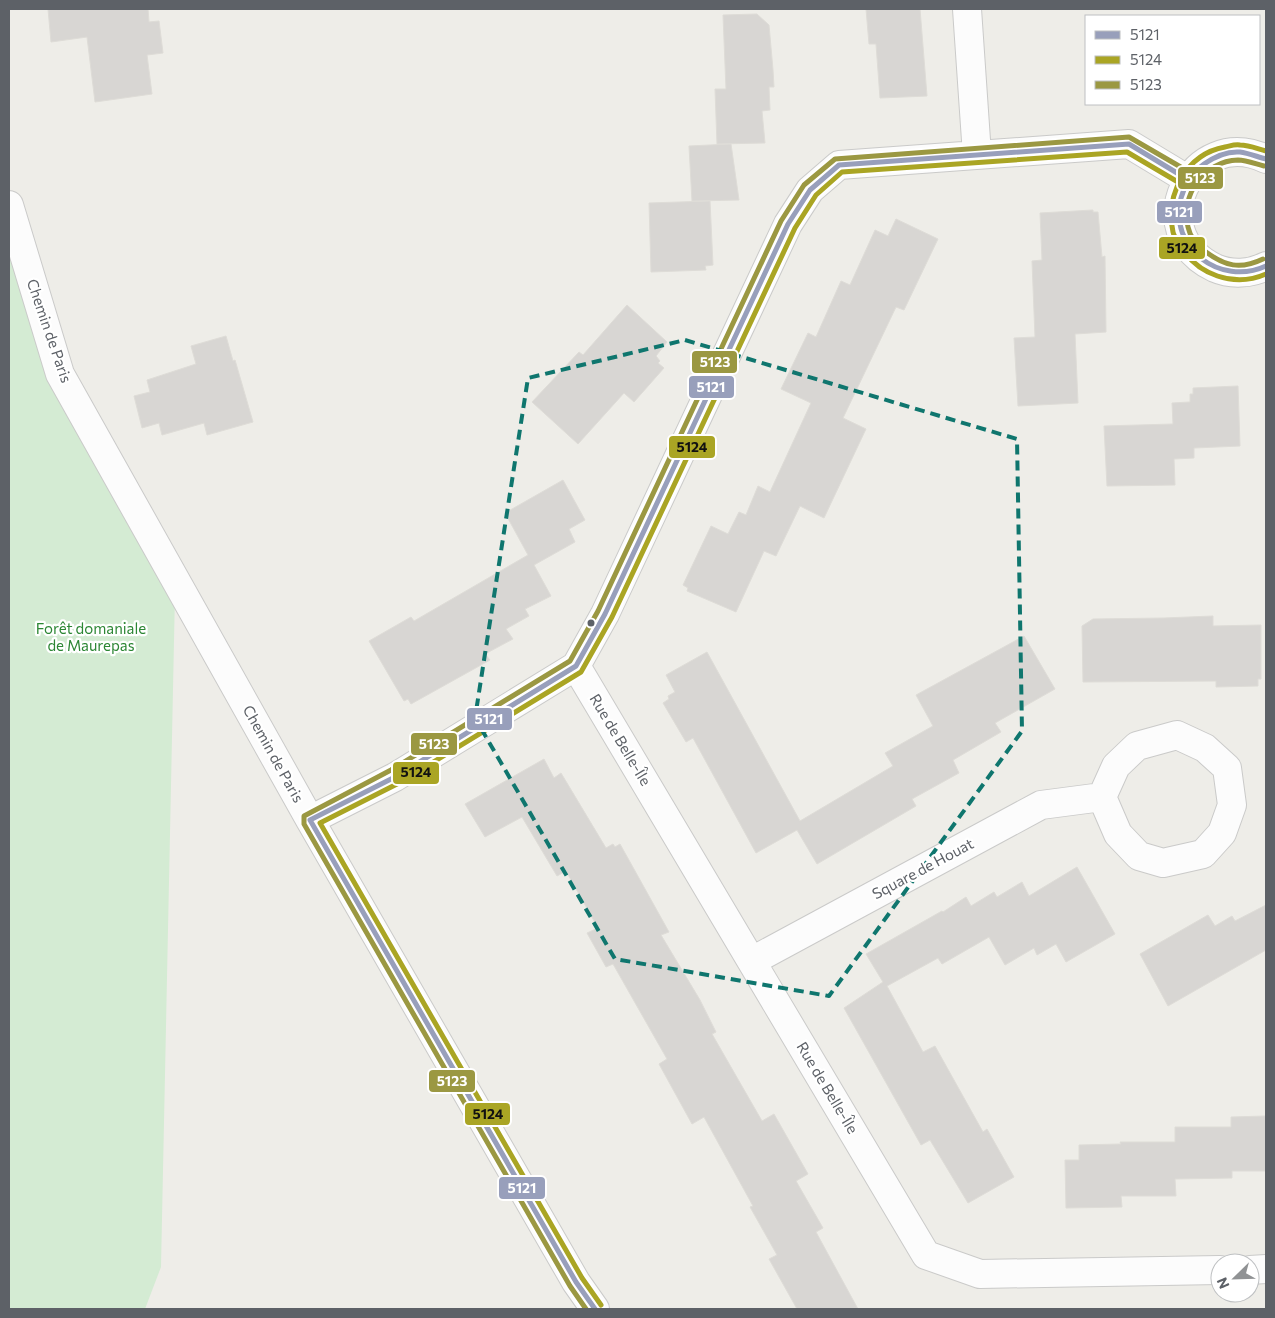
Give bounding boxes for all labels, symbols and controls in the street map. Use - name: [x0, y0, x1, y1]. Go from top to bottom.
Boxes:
- legend: [1085, 15, 1260, 105]
- text: 5121: [1130, 25, 1160, 43]
- text: 5124: [1130, 50, 1162, 68]
- text: 5123: [1130, 75, 1162, 93]
- line badge: 5123: [1177, 166, 1224, 190]
- text: 5123: [1185, 169, 1215, 186]
- line badge: 5121: [1156, 200, 1203, 224]
- text: 5121: [1165, 203, 1193, 220]
- line badge: 5124: [1158, 236, 1206, 260]
- text: 5124: [1167, 239, 1198, 256]
- street label: Chemin de Paris: [24, 276, 76, 385]
- line badge: 5123: [691, 350, 738, 374]
- text: 5123: [700, 353, 730, 370]
- line badge: 5121: [688, 375, 735, 399]
- text: 5121: [697, 378, 725, 395]
- line badge: 5124: [668, 435, 716, 459]
- text: 5124: [677, 438, 708, 455]
- unlabelled marker: [586, 618, 596, 628]
- park label: Forêt domaniale de Maurepas: [36, 619, 146, 654]
- street label: Rue de Belle-Île: [586, 690, 656, 789]
- street label: Chemin de Paris: [240, 702, 308, 806]
- line badge: 5121: [466, 707, 513, 731]
- text: 5121: [475, 710, 503, 727]
- line badge: 5123: [410, 732, 458, 756]
- text: 5123: [419, 735, 449, 752]
- line badge: 5124: [392, 761, 440, 785]
- text: 5124: [401, 763, 432, 780]
- street label: Square de Houat: [869, 834, 976, 902]
- street label: Rue de Belle-Île: [793, 1038, 863, 1137]
- line badge: 5123: [428, 1069, 476, 1093]
- text: 5123: [437, 1072, 467, 1089]
- line badge: 5124: [464, 1102, 511, 1126]
- text: 5124: [473, 1105, 504, 1122]
- line badge: 5121: [498, 1176, 546, 1200]
- text: 5121: [508, 1179, 536, 1196]
- north arrow: [1210, 1253, 1260, 1303]
- text: N: [1213, 1275, 1232, 1291]

